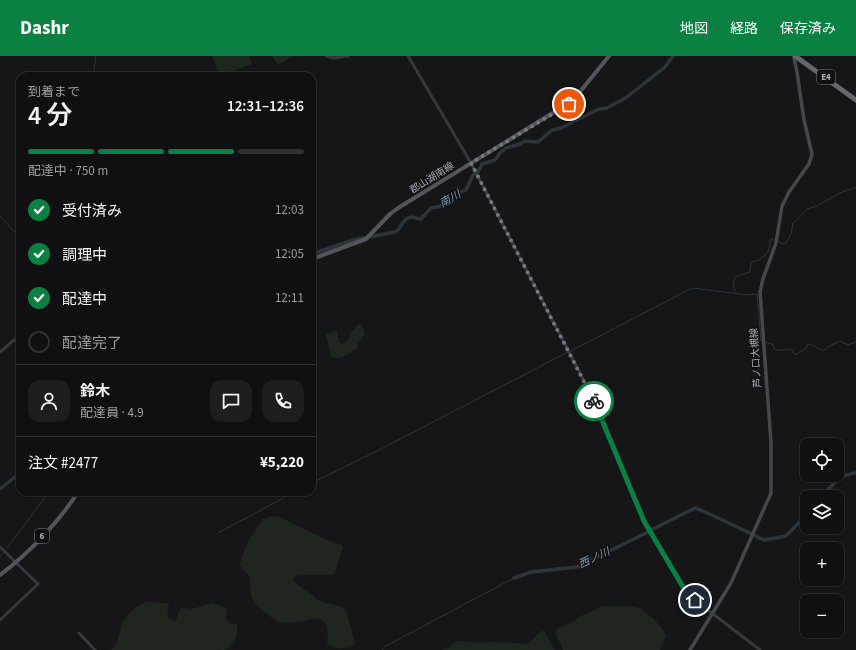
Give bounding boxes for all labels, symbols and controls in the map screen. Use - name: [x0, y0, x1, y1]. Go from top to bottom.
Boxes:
- text: Dashr: [20, 15, 69, 42]
- text: 地図: [680, 19, 708, 39]
- text: 経路: [730, 19, 758, 39]
- text: 保存済み: [780, 19, 836, 39]
- road number: E4: [817, 70, 835, 84]
- text: 到着まで: [28, 83, 80, 101]
- pin: [552, 87, 586, 121]
- icon: bag: [558, 93, 580, 115]
- text: 12:31–12:36: [227, 96, 304, 117]
- text: 4 分: [28, 97, 73, 134]
- street label: 郡山湖南線: [407, 159, 457, 197]
- text: 配達中 · 750 m: [28, 162, 108, 180]
- water label: 南川: [437, 187, 464, 211]
- icon: check: [28, 199, 50, 221]
- text: 受付済み: [62, 201, 122, 222]
- text: 12:03: [275, 201, 304, 219]
- icon: check: [28, 243, 50, 265]
- text: 調理中: [62, 245, 107, 266]
- text: 12:05: [275, 245, 304, 263]
- icon: check: [28, 287, 50, 309]
- text: 配達中: [62, 289, 107, 310]
- text: 12:11: [275, 289, 304, 307]
- street label: 芦ノ口大槻線: [747, 328, 765, 388]
- text: 配達完了: [62, 333, 122, 354]
- button: person: [28, 380, 70, 422]
- button: chat: [210, 380, 252, 422]
- button: phone: [262, 380, 304, 422]
- text: 鈴木: [80, 381, 110, 402]
- courier: [574, 381, 614, 421]
- icon: bike: [583, 390, 605, 412]
- text: 配達員 · 4.9: [80, 404, 144, 422]
- map controls: [800, 438, 844, 638]
- button: locate: [800, 438, 844, 482]
- text: ¥5,220: [260, 452, 304, 473]
- text: 注文 #2477: [28, 453, 98, 474]
- button: layers: [800, 490, 844, 534]
- road number: 6: [35, 529, 49, 543]
- button: +: [800, 542, 844, 586]
- water label: 西ノ川: [576, 544, 613, 572]
- pin: [678, 583, 712, 617]
- icon: home: [684, 589, 706, 611]
- button: −: [800, 594, 844, 638]

